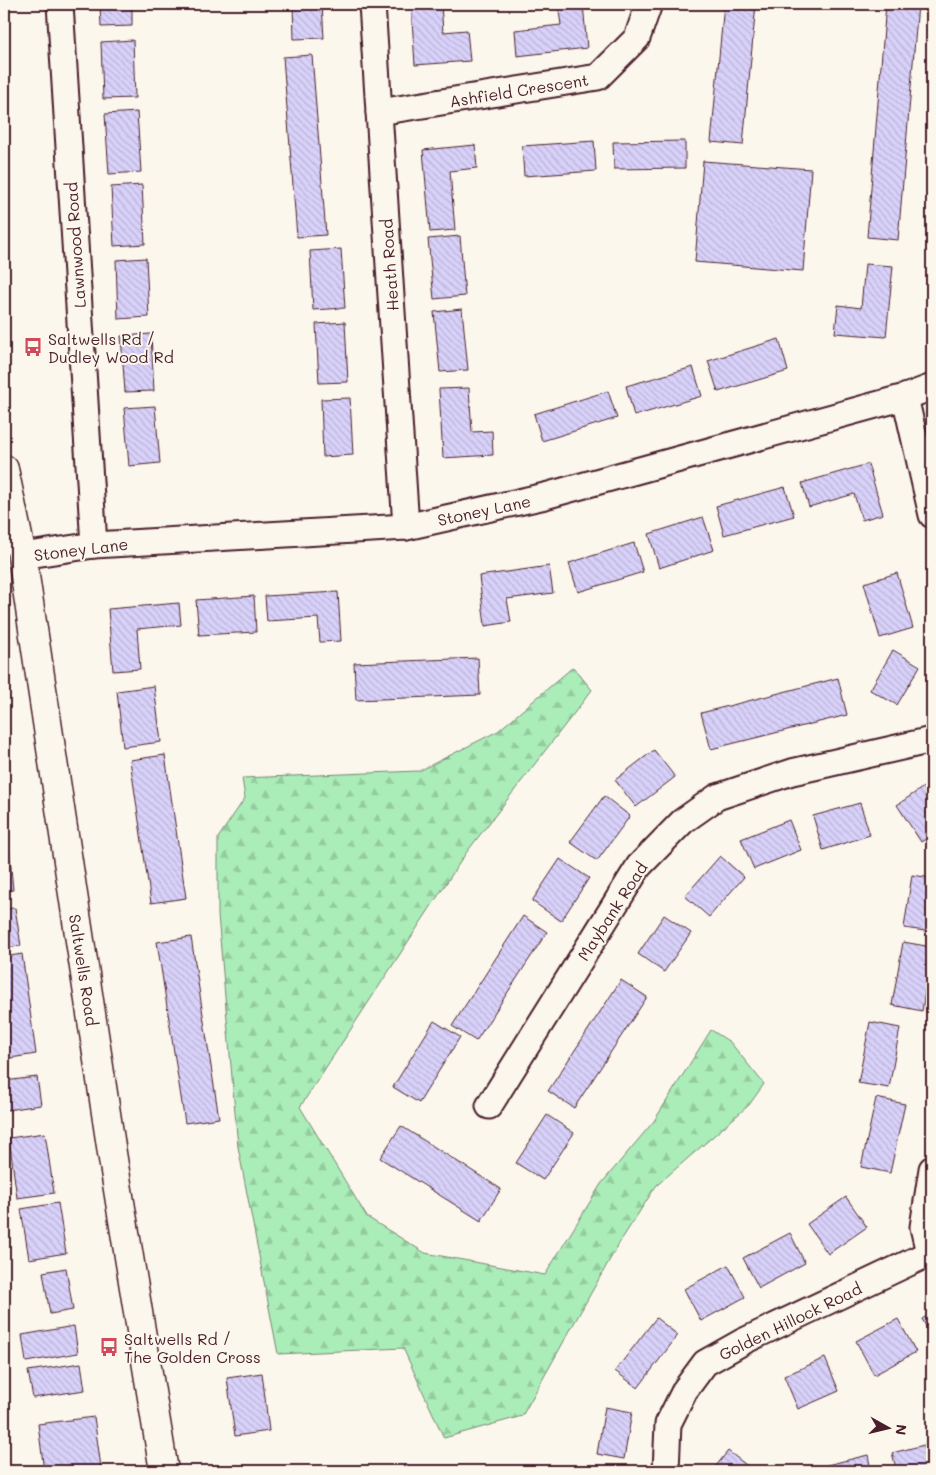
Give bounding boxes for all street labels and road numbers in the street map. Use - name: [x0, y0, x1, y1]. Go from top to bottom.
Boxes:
- street label: Ashfield Crescent: [448, 69, 590, 111]
- street label: Lawnwood Road: [60, 181, 90, 309]
- street label: Heath Road: [375, 218, 403, 312]
- street label: Stoney Lane: [435, 490, 533, 530]
- street label: Stoney Lane: [33, 533, 129, 565]
- street label: Maybank Road: [572, 858, 652, 964]
- street label: Saltwells Road: [65, 912, 103, 1028]
- street label: Golden Hillock Road: [715, 1277, 865, 1365]

